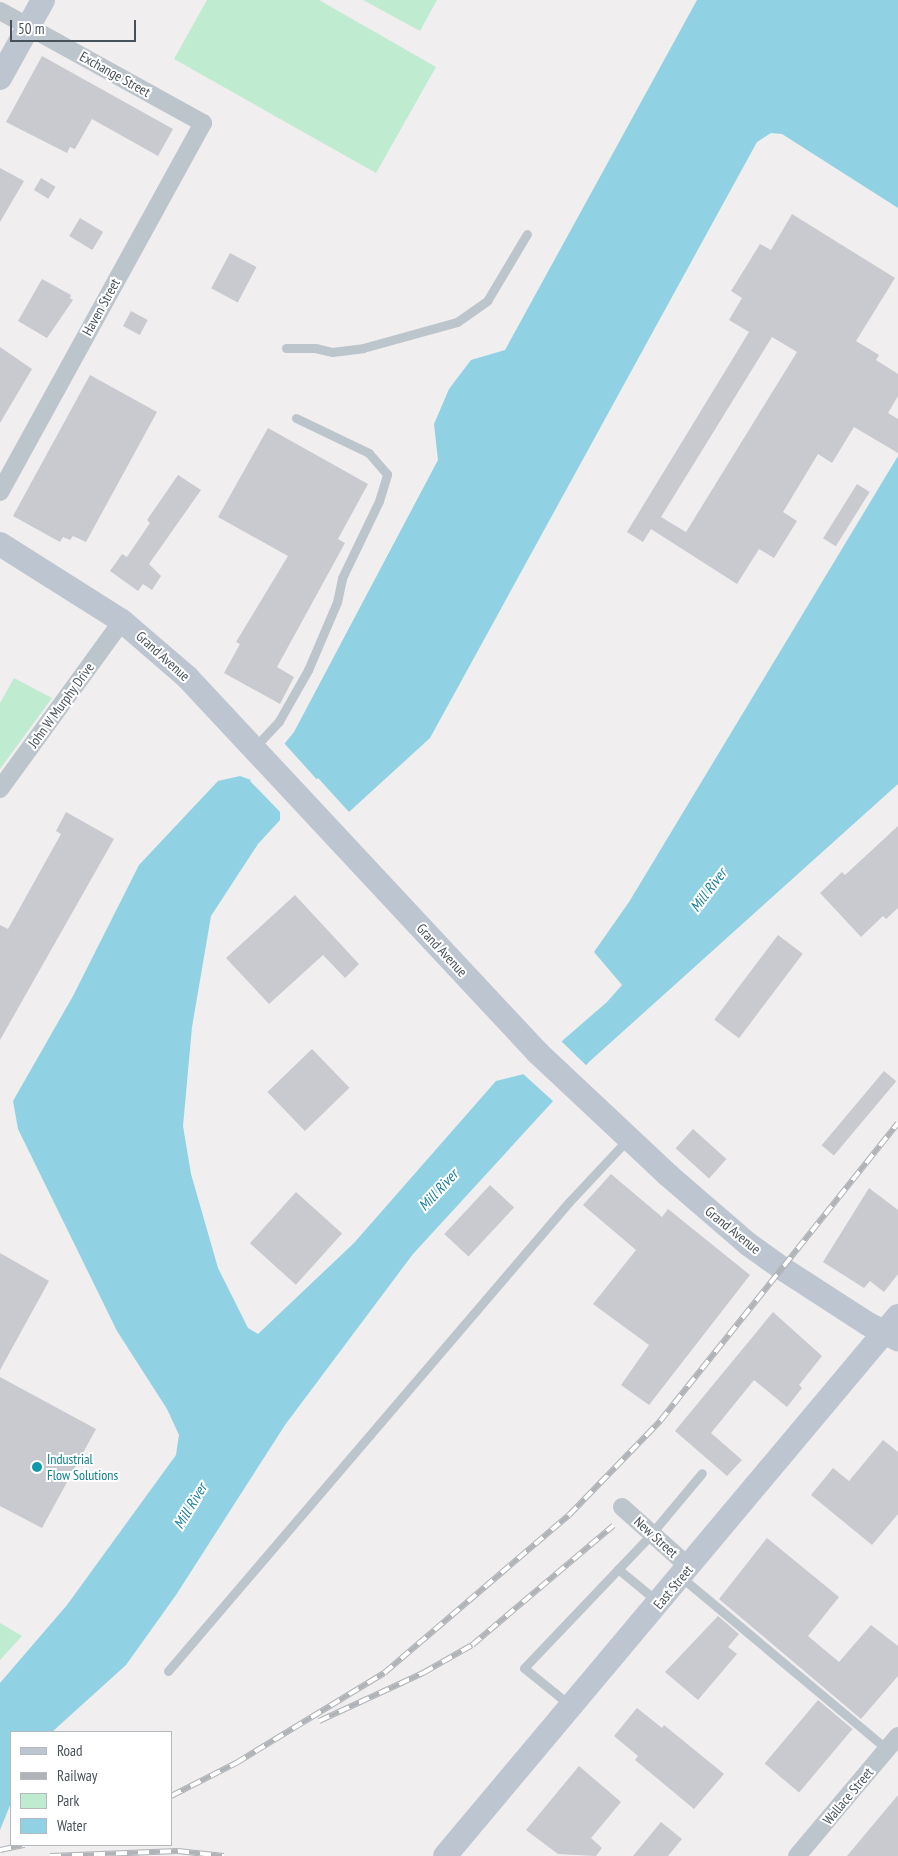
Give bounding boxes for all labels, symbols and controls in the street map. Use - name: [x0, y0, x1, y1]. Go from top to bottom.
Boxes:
- scale bar: [12, 10, 139, 42]
- text: 50 m: [18, 19, 44, 38]
- street label: Exchange Street: [77, 48, 153, 100]
- street label: Haven Street: [79, 276, 123, 338]
- street label: Grand Avenue: [133, 627, 193, 685]
- street label: John W Murphy Drive: [24, 659, 98, 751]
- water label: Mill River: [686, 865, 730, 915]
- street label: Grand Avenue: [413, 920, 471, 980]
- water label: Mill River: [415, 1166, 461, 1214]
- street label: Grand Avenue: [702, 1202, 764, 1258]
- place label: Industrial Flow Solutions: [47, 1451, 118, 1484]
- marker: Industrial Flow Solutions: [31, 1461, 43, 1473]
- water label: Mill River: [170, 1480, 210, 1532]
- street label: New Street: [631, 1513, 681, 1561]
- street label: East Street: [650, 1562, 696, 1612]
- legend: [10, 1731, 172, 1846]
- text: Road: [57, 1741, 83, 1760]
- street label: Wallace Street: [819, 1764, 877, 1828]
- text: Railway: [57, 1766, 97, 1785]
- text: Park: [57, 1791, 79, 1810]
- text: Water: [57, 1816, 87, 1835]

